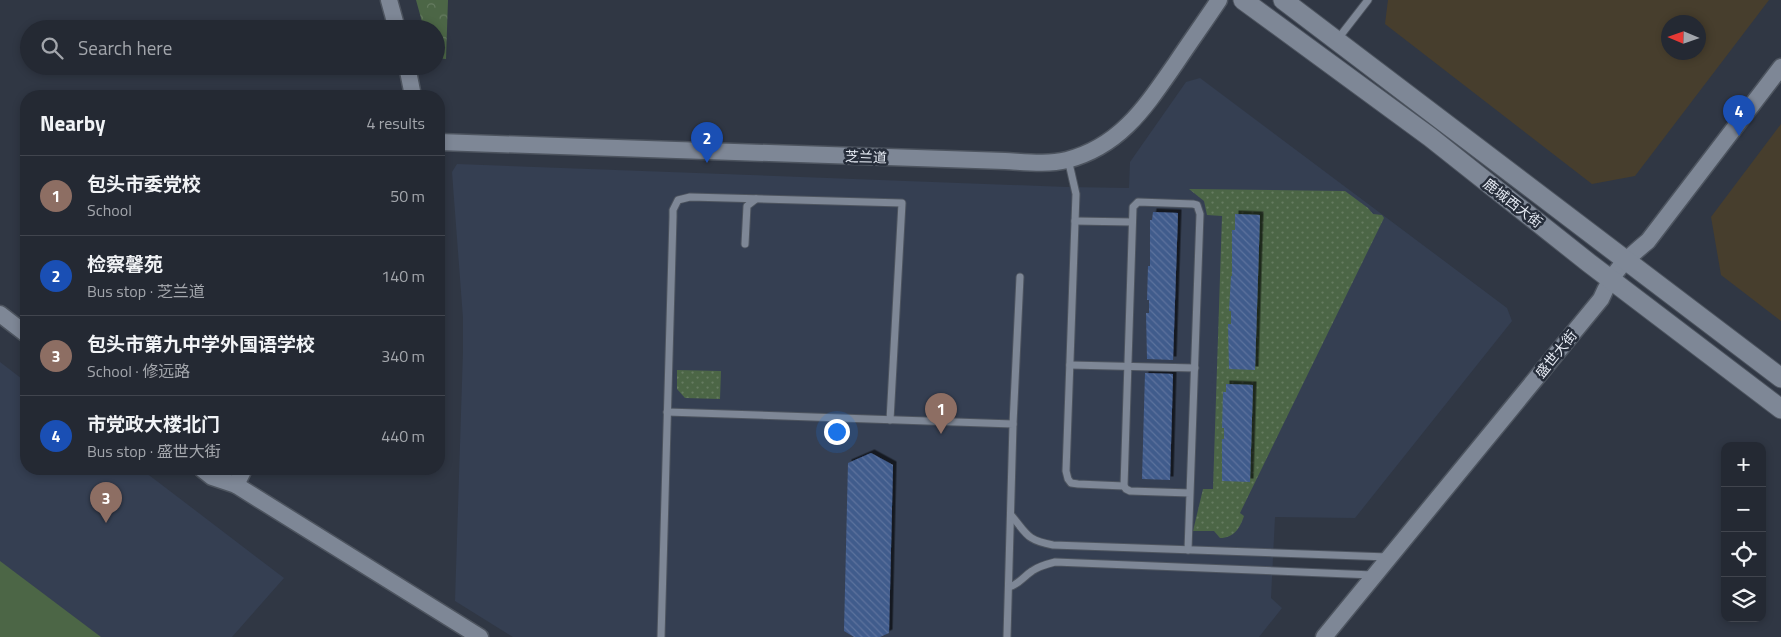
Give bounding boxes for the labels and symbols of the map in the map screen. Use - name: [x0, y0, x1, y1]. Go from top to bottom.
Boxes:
- north arrow: [1661, 15, 1706, 60]
- pin: 4: [1723, 95, 1755, 136]
- pin: 2: [691, 122, 723, 163]
- street label: 芝兰道: [845, 145, 887, 168]
- street label: 鹿城西大街: [1479, 173, 1547, 232]
- street label: 盛世大街: [1530, 325, 1581, 382]
- pin: 1: [925, 393, 957, 434]
- your location: [824, 419, 850, 445]
- pin: 3: [90, 482, 122, 523]

